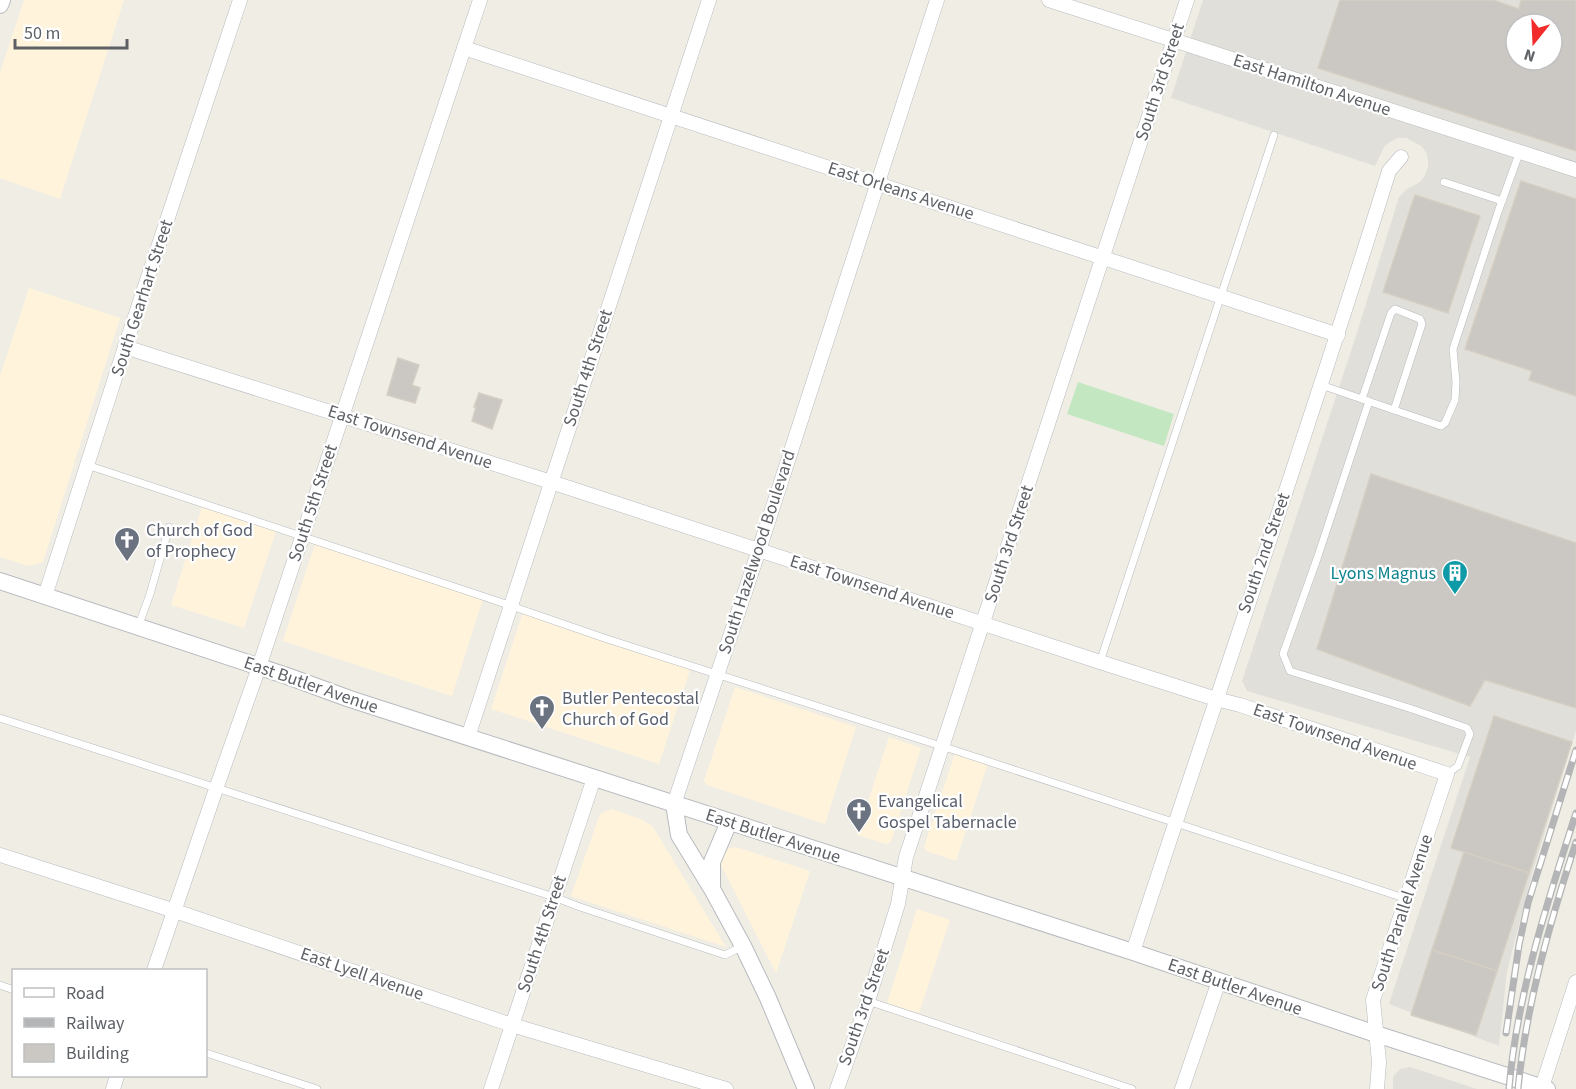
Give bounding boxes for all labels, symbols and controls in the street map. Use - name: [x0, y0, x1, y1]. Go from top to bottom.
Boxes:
- scale bar: [15, 12, 128, 50]
- north arrow: [1504, 12, 1564, 72]
- street label: South 3rd Street: [1129, 20, 1191, 144]
- text: 50 m: [24, 21, 60, 46]
- text: N: [1521, 43, 1538, 67]
- street label: East Hamilton Avenue: [1230, 48, 1394, 122]
- street label: East Orleans Avenue: [825, 156, 977, 226]
- street label: South Gearhart Street: [105, 216, 179, 380]
- street label: South 4th Street: [557, 306, 619, 430]
- street label: East Townsend Avenue: [324, 399, 496, 475]
- street label: South 5th Street: [282, 441, 344, 565]
- street label: South Hazelwood Boulevard: [712, 447, 802, 657]
- street label: South 3rd Street: [978, 482, 1040, 606]
- street label: South 2nd Street: [1232, 489, 1296, 617]
- place label: Church of God of Prophecy: [146, 518, 253, 564]
- church icon: Church of God of Prophecy: [112, 525, 142, 563]
- street label: East Townsend Avenue: [786, 549, 958, 625]
- building icon: Lyons Magnus: [1440, 558, 1470, 596]
- place label: Lyons Magnus: [1330, 561, 1436, 586]
- street label: East Butler Avenue: [240, 650, 382, 720]
- place label: Butler Pentecostal Church of God: [562, 686, 699, 732]
- church icon: Butler Pentecostal Church of God: [527, 693, 557, 731]
- street label: East Townsend Avenue: [1250, 697, 1420, 777]
- place label: Evangelical Gospel Tabernacle: [878, 789, 1017, 835]
- church icon: Evangelical Gospel Tabernacle: [844, 796, 874, 834]
- street label: East Butler Avenue: [702, 802, 844, 870]
- street label: South Parallel Avenue: [1365, 831, 1439, 995]
- street label: South 4th Street: [511, 872, 573, 996]
- street label: East Lyell Avenue: [297, 941, 427, 1007]
- street label: South 3rd Street: [832, 945, 896, 1069]
- street label: East Butler Avenue: [1164, 952, 1306, 1022]
- legend: [12, 969, 207, 1077]
- text: Road: [66, 981, 105, 1006]
- text: Railway: [66, 1011, 125, 1036]
- text: Building: [66, 1041, 129, 1066]

